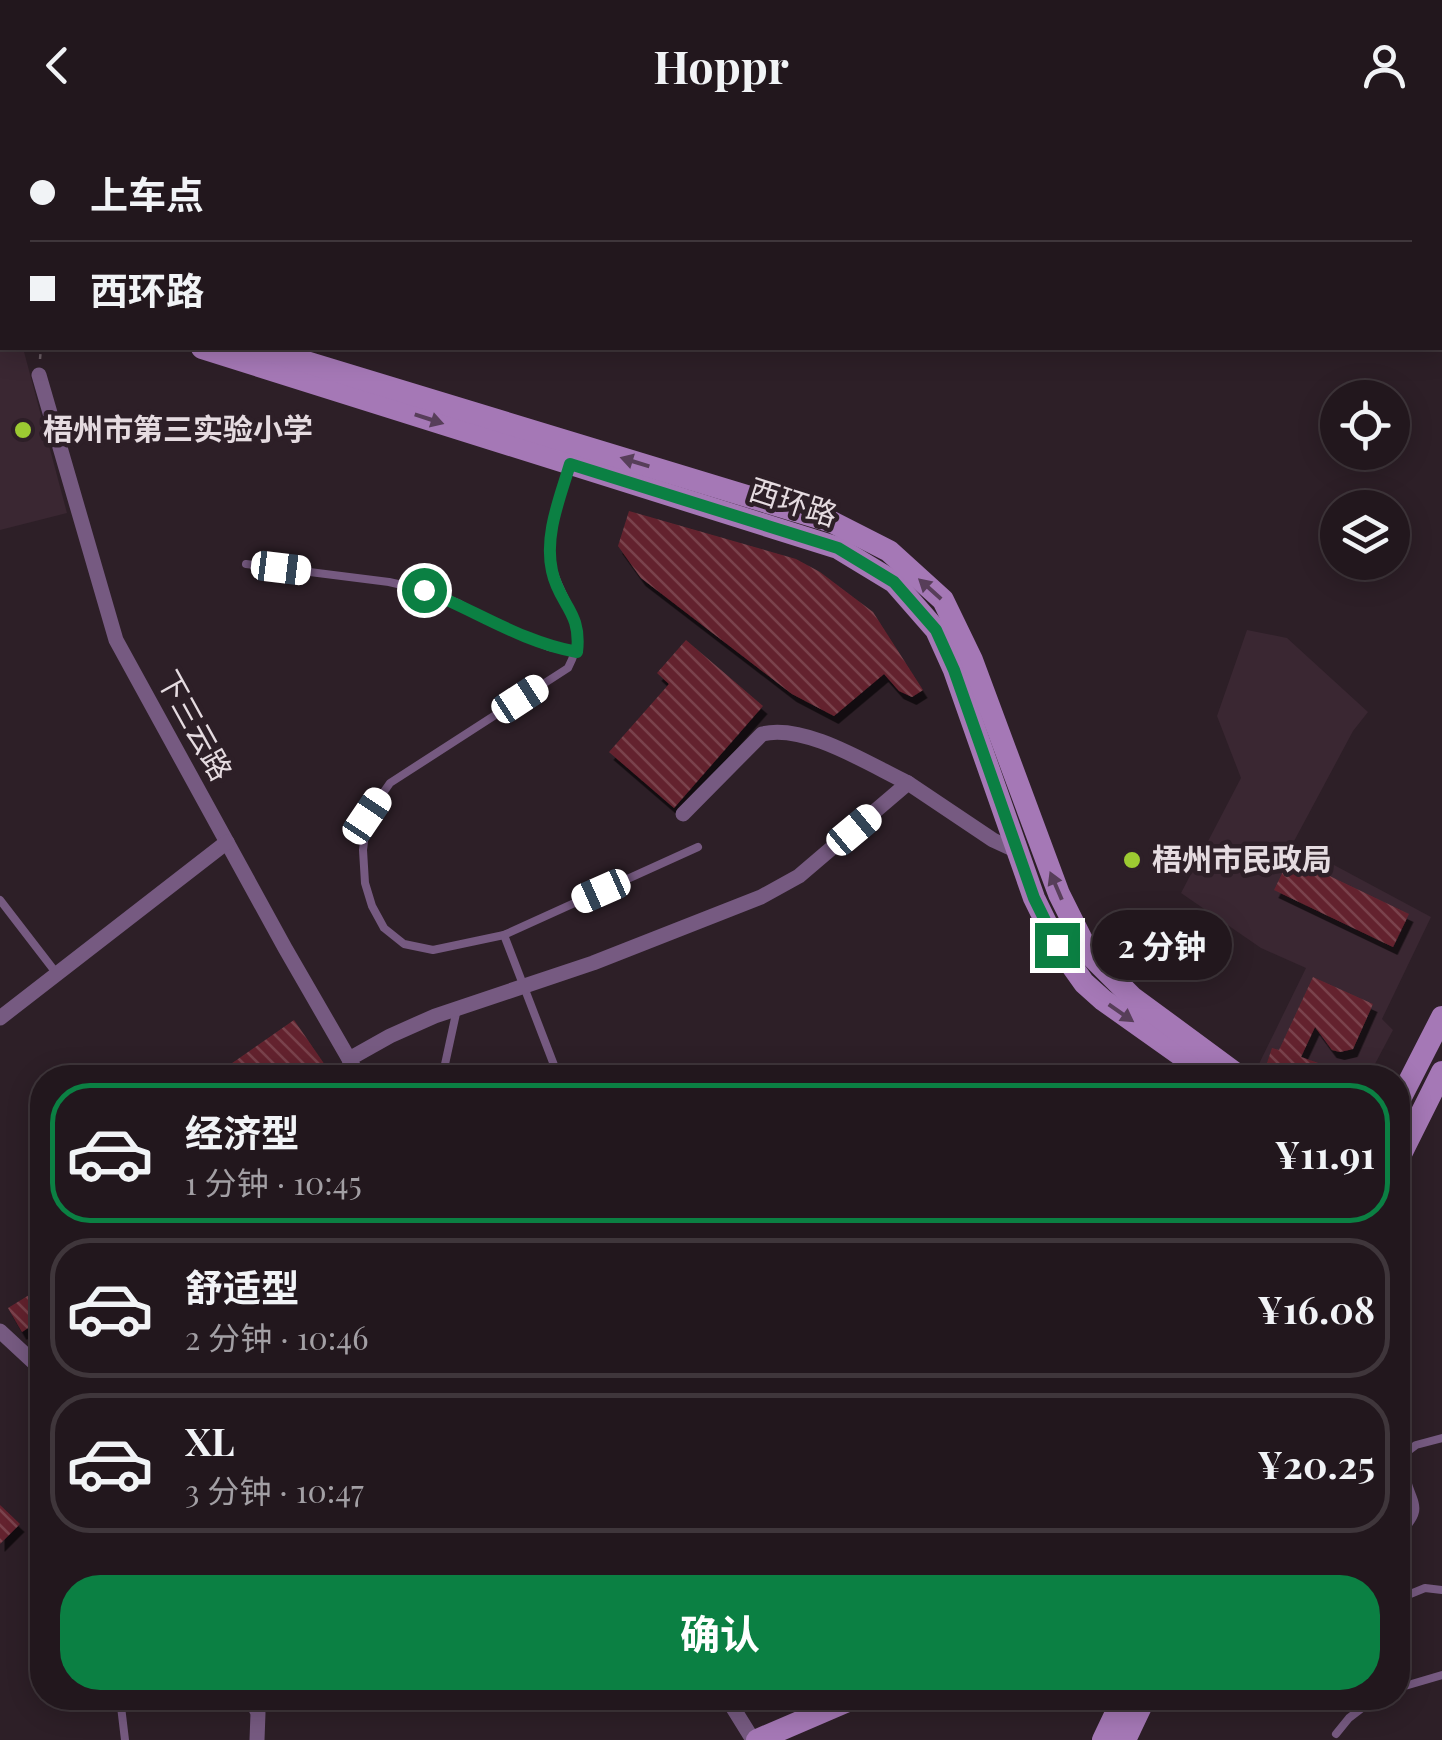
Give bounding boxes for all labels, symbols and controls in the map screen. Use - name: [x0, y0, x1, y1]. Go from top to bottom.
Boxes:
- text: Hoppr: [653, 35, 789, 95]
- icon: back: [30, 38, 85, 93]
- icon: person: [1357, 38, 1412, 93]
- text: 上车点: [90, 168, 204, 219]
- text: 西环路: [90, 264, 204, 315]
- map controls: [1320, 380, 1410, 580]
- button: locate: [1320, 380, 1410, 470]
- place label: 梧州市第三实验小学: [43, 408, 313, 448]
- one-way arrow: [414, 412, 444, 427]
- marker: 梧州市第三实验小学: [12, 419, 34, 441]
- one-way arrow: [619, 454, 650, 469]
- street label: 西环路: [745, 468, 843, 534]
- button: layers: [1320, 490, 1410, 580]
- car: [249, 549, 313, 587]
- route start: [402, 568, 447, 613]
- one-way arrow: [918, 578, 943, 600]
- street label: 下三云路: [149, 663, 242, 787]
- car: [487, 670, 553, 728]
- car: [338, 783, 396, 849]
- car: [821, 799, 887, 861]
- place label: 梧州市民政局: [1152, 838, 1332, 878]
- marker: 梧州市民政局: [1121, 849, 1143, 871]
- car: [567, 865, 635, 917]
- one-way arrow: [1047, 871, 1063, 901]
- callout: 2 分钟: [1092, 910, 1232, 980]
- route end: [1035, 923, 1080, 968]
- text: 2 分钟: [1118, 923, 1206, 966]
- one-way arrow: [1107, 1002, 1134, 1022]
- text: 经济型: [185, 1106, 299, 1157]
- icon: car: [65, 1108, 155, 1198]
- text: ¥11.91: [1275, 1128, 1375, 1179]
- text: 1 分钟 · 10:45: [185, 1160, 362, 1203]
- text: 舒适型: [185, 1261, 299, 1312]
- icon: car: [65, 1263, 155, 1353]
- text: ¥16.08: [1257, 1283, 1375, 1334]
- text: 2 分钟 · 10:46: [185, 1315, 369, 1358]
- text: XL: [185, 1415, 234, 1466]
- icon: car: [65, 1418, 155, 1508]
- text: ¥20.25: [1257, 1438, 1375, 1489]
- text: 3 分钟 · 10:47: [185, 1468, 364, 1511]
- button: 确认: [60, 1575, 1380, 1690]

